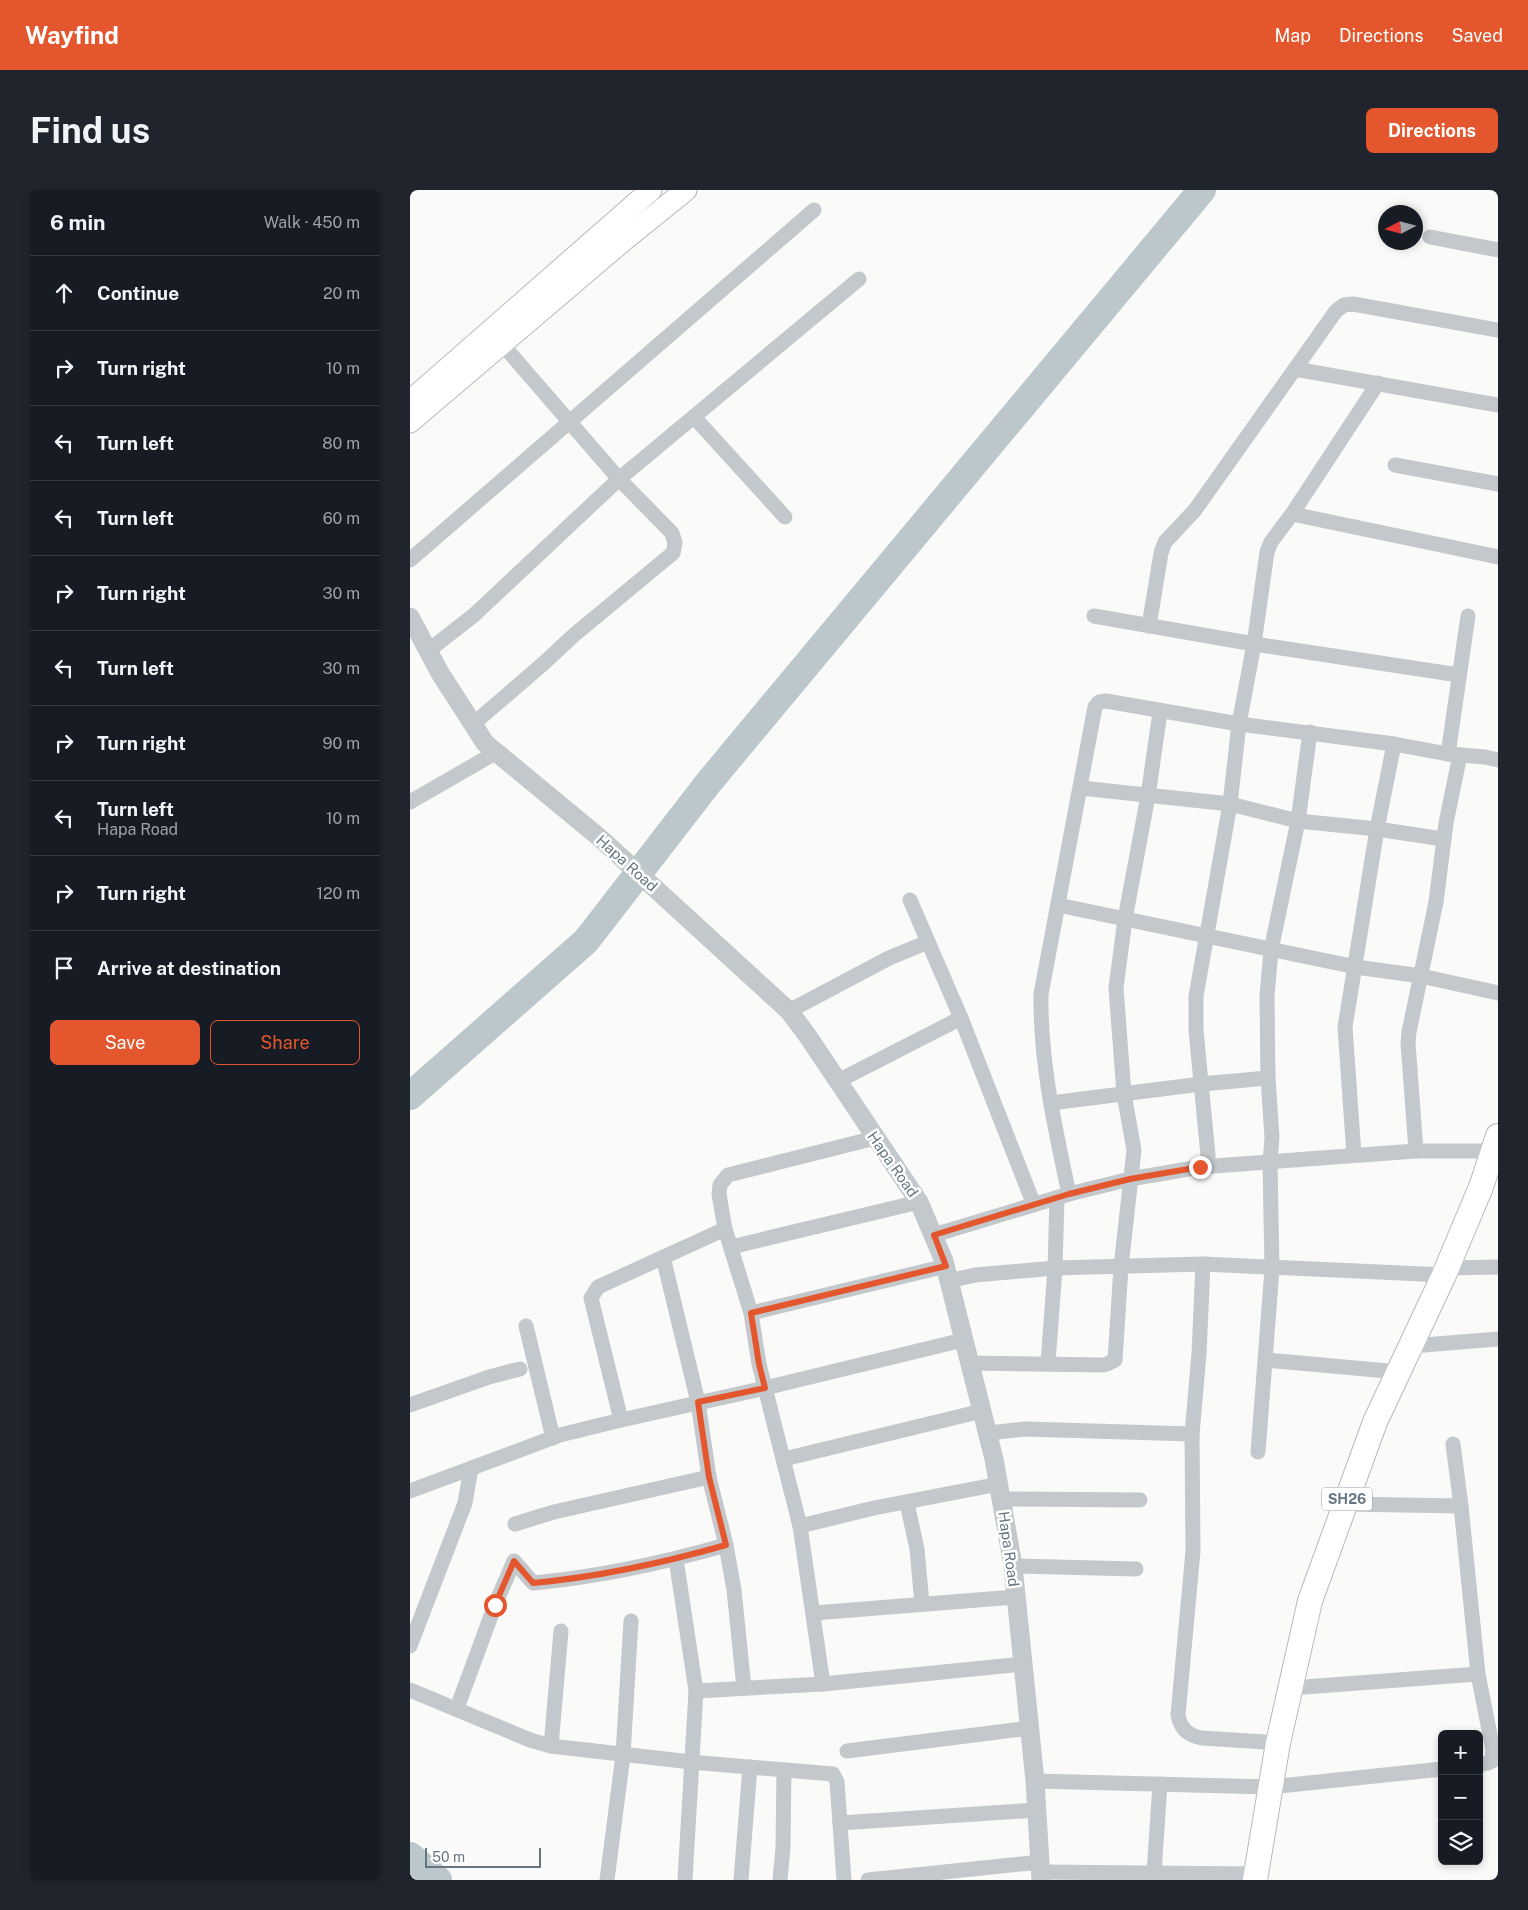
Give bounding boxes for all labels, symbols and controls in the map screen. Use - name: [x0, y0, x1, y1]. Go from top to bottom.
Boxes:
- text: Wayfind: [25, 21, 119, 49]
- text: Map: [1274, 25, 1311, 46]
- text: Directions: [1339, 25, 1424, 46]
- text: Saved: [1452, 25, 1503, 46]
- button: Directions: [1366, 108, 1498, 153]
- text: Find us: [30, 110, 150, 151]
- north arrow: [1378, 205, 1423, 250]
- text: 6 min: [50, 210, 106, 235]
- text: Walk · 450 m: [264, 213, 360, 232]
- icon: ahead: [50, 279, 78, 307]
- text: Continue: [97, 282, 179, 304]
- text: 20 m: [323, 284, 360, 303]
- icon: right: [50, 354, 78, 382]
- text: Turn right: [97, 357, 186, 379]
- text: 10 m: [326, 359, 360, 378]
- icon: left: [50, 429, 78, 457]
- text: Turn left: [97, 432, 174, 454]
- text: 80 m: [322, 434, 360, 453]
- icon: left: [50, 504, 78, 532]
- text: Turn left: [97, 507, 174, 529]
- text: 60 m: [323, 509, 360, 528]
- icon: right: [50, 579, 78, 607]
- text: Turn right: [97, 582, 186, 604]
- text: 30 m: [323, 584, 360, 603]
- icon: left: [50, 654, 78, 682]
- text: Turn left: [97, 657, 174, 679]
- text: 30 m: [323, 659, 360, 678]
- icon: right: [50, 729, 78, 757]
- text: Turn right: [97, 732, 186, 754]
- text: 90 m: [323, 734, 360, 753]
- text: Turn left: [97, 798, 174, 820]
- icon: left: [50, 804, 78, 832]
- text: 10 m: [326, 809, 360, 828]
- text: Hapa Road: [97, 820, 178, 839]
- street label: Hapa Road: [593, 831, 661, 895]
- icon: right: [50, 879, 78, 907]
- text: Turn right: [97, 882, 186, 904]
- text: 120 m: [316, 884, 360, 903]
- icon: arrive: [50, 954, 78, 982]
- text: Arrive at destination: [97, 957, 281, 979]
- button: Save: [50, 1020, 200, 1065]
- button: Share: [210, 1020, 360, 1065]
- street label: Hapa Road: [864, 1128, 922, 1200]
- route end: [1189, 1156, 1212, 1179]
- road number: SH26: [1322, 1488, 1372, 1510]
- street label: Hapa Road: [995, 1510, 1023, 1588]
- route start: [484, 1594, 507, 1617]
- map controls: [1438, 1730, 1483, 1865]
- button: +: [1438, 1730, 1483, 1775]
- button: −: [1438, 1775, 1483, 1820]
- button: layers: [1438, 1820, 1483, 1865]
- scale bar: [425, 1845, 541, 1868]
- text: 50 m: [432, 1849, 465, 1865]

